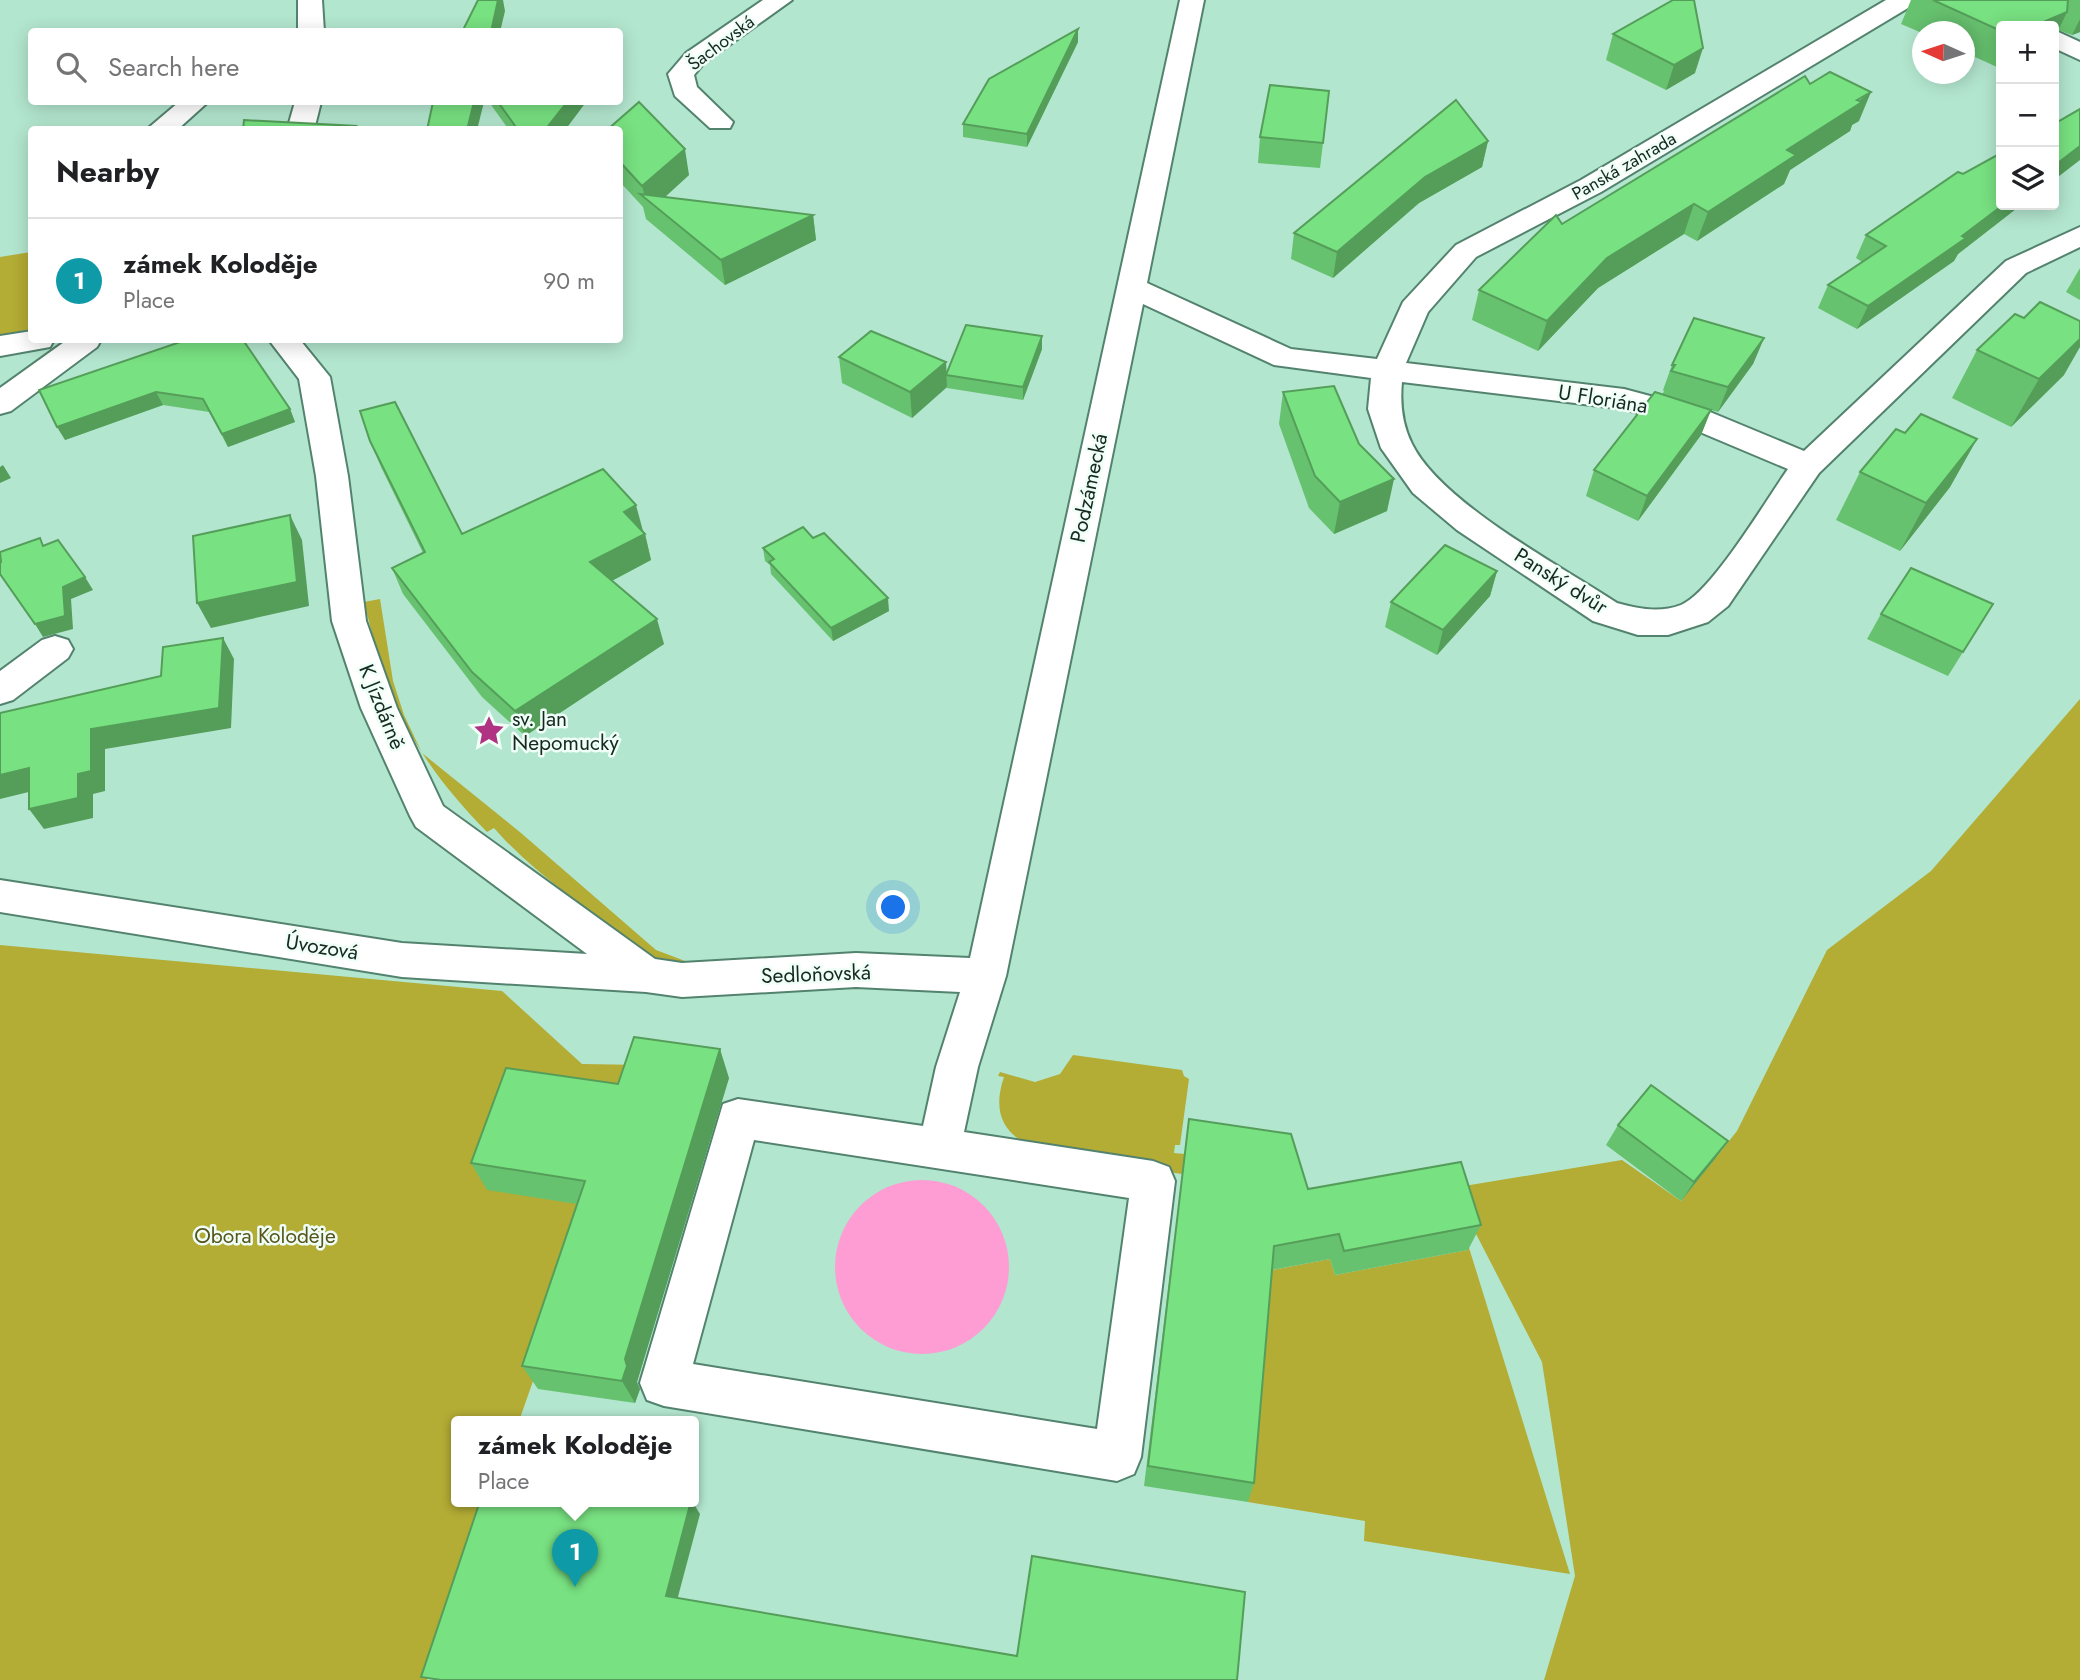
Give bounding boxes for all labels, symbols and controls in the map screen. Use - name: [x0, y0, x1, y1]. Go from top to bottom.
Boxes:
- street label: Šachovská: [682, 9, 760, 77]
- north arrow: [1912, 21, 1975, 84]
- map controls: [1996, 21, 2059, 210]
- button: +: [1996, 21, 2059, 84]
- search box: [28, 28, 623, 105]
- icon: search: [52, 48, 90, 86]
- text: Search here: [108, 48, 240, 86]
- button: −: [1996, 84, 2059, 147]
- street label: Panská zahrada: [1567, 126, 1681, 206]
- button: layers: [1996, 147, 2059, 210]
- text: Nearby: [56, 150, 159, 193]
- text: zámek Koloděje: [123, 245, 318, 283]
- text: 1: [73, 264, 85, 298]
- text: 90 m: [543, 264, 595, 298]
- text: Place: [123, 283, 175, 317]
- street label: U Floriána: [1556, 377, 1650, 421]
- street label: Podzámecká: [1063, 431, 1115, 545]
- street label: Panský dvůr: [1509, 540, 1614, 622]
- street label: K Jízdárně: [351, 660, 413, 754]
- place label: sv. Jan Nepomucký: [512, 704, 620, 758]
- place icon: sv. Jan Nepomucký: [472, 714, 506, 748]
- your location: [876, 890, 910, 924]
- street label: Úvozová: [284, 926, 360, 968]
- street label: Sedloňovská: [761, 957, 871, 991]
- park label: Obora Koloděje: [194, 1221, 336, 1251]
- popup: [451, 1416, 699, 1507]
- text: zámek Koloděje: [478, 1426, 672, 1464]
- text: Place: [478, 1464, 529, 1498]
- pin: 1: [552, 1529, 598, 1587]

